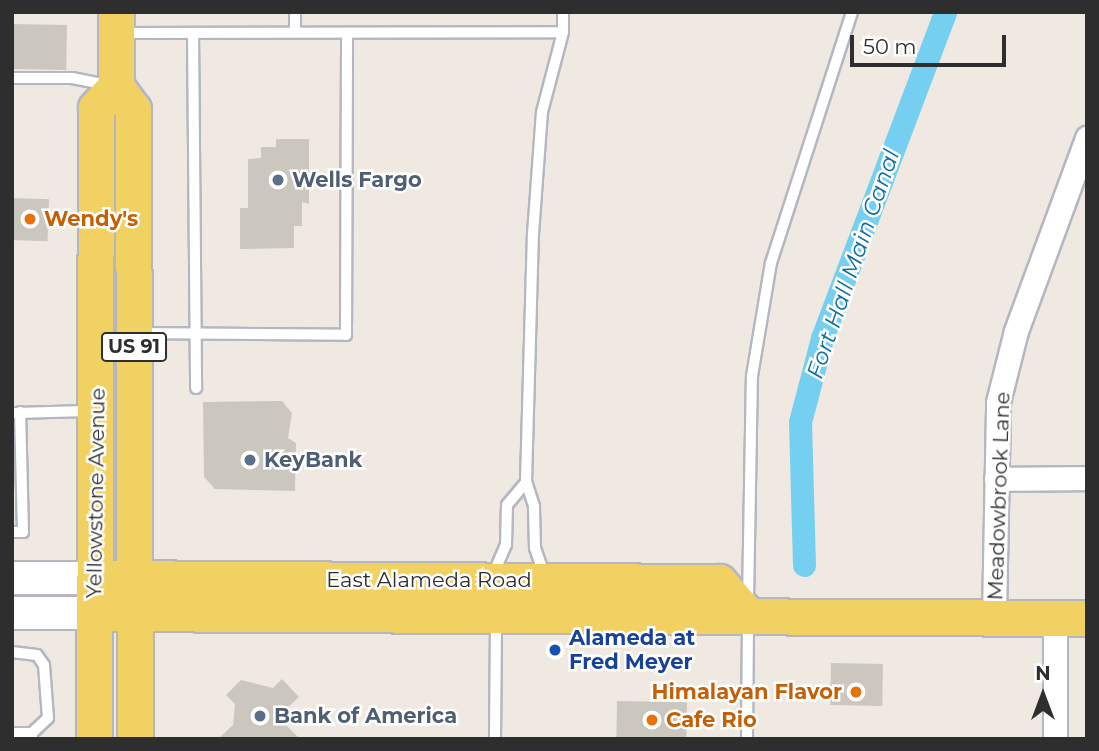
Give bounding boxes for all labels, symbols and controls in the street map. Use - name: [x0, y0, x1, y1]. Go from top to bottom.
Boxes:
- scale bar: [854, 21, 1010, 65]
- text: 50 m: [863, 34, 917, 59]
- water label: Fort Hall Main Canal: [801, 146, 905, 382]
- place label: Wells Fargo: [292, 167, 422, 193]
- marker: Wells Fargo: [270, 172, 286, 188]
- place label: Wendy's: [44, 206, 138, 232]
- marker: Wendy's: [22, 211, 38, 227]
- road number: US 91: [101, 332, 167, 362]
- street label: Yellowstone Avenue: [82, 388, 110, 598]
- street label: Meadowbrook Lane: [983, 391, 1015, 601]
- place label: KeyBank: [264, 447, 362, 473]
- marker: KeyBank: [242, 452, 258, 468]
- street label: East Alameda Road: [326, 567, 532, 593]
- place label: Alameda at Fred Meyer: [569, 625, 695, 675]
- marker: Alameda at Fred Meyer: [547, 642, 563, 658]
- north arrow: [1008, 660, 1078, 730]
- text: N: [1035, 662, 1051, 685]
- place label: Himalayan Flavor: [652, 679, 842, 705]
- marker: Himalayan Flavor: [848, 684, 864, 700]
- place label: Bank of America: [274, 703, 457, 729]
- place label: Cafe Rio: [666, 707, 757, 733]
- marker: Bank of America: [252, 708, 268, 724]
- marker: Cafe Rio: [644, 712, 660, 728]

